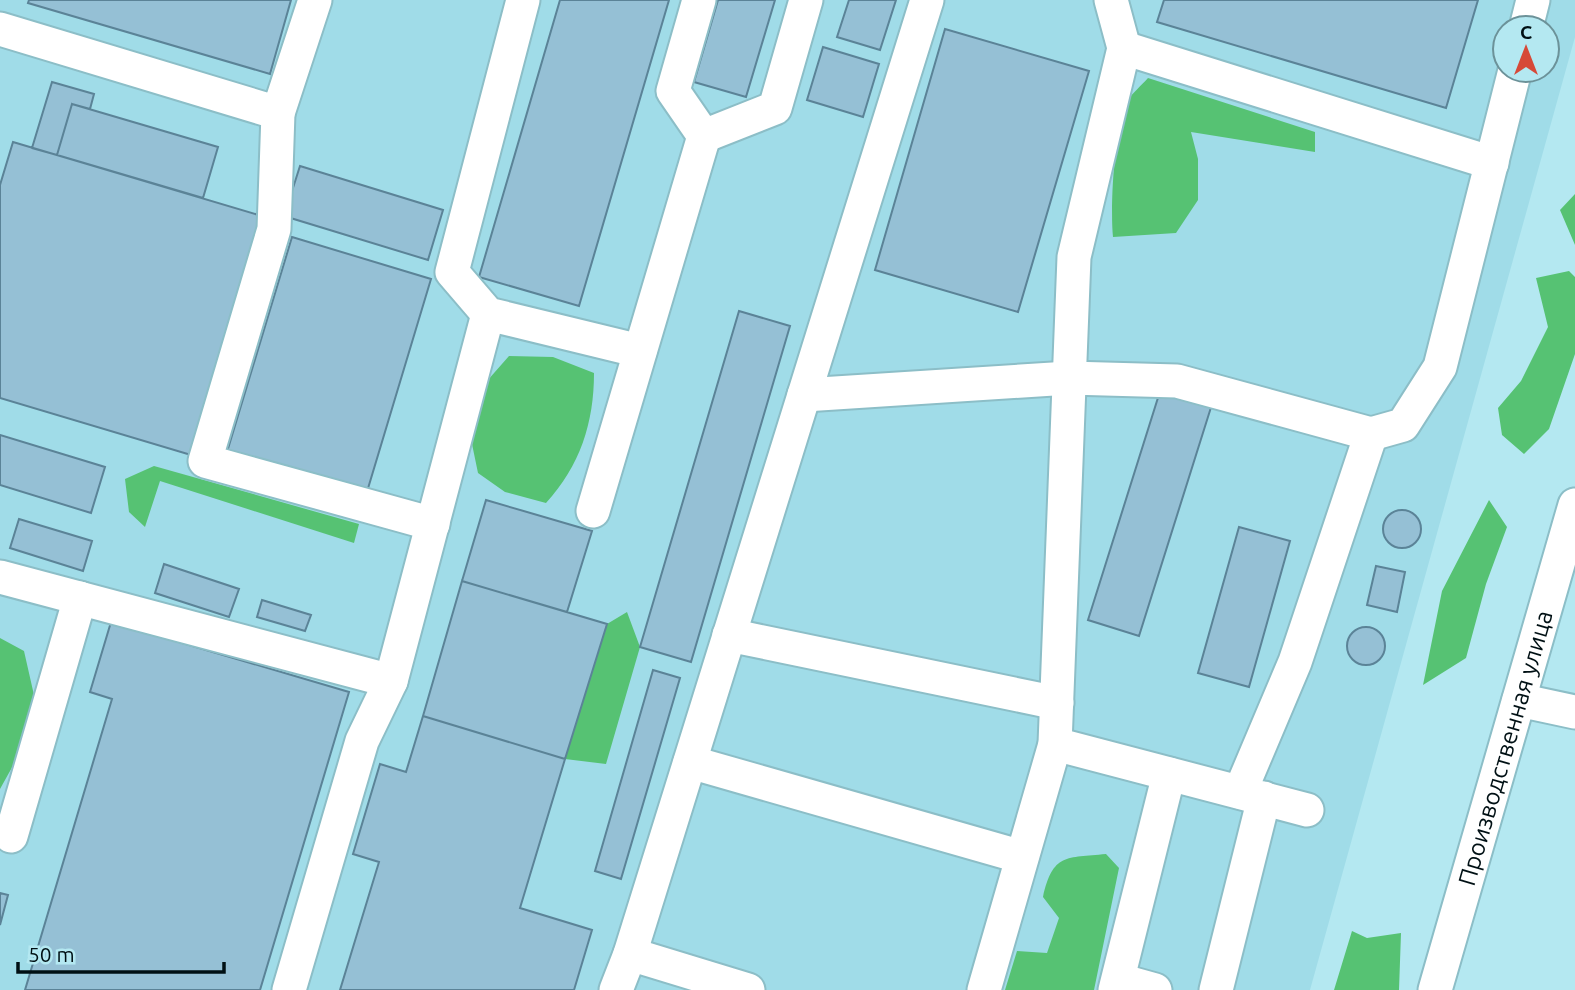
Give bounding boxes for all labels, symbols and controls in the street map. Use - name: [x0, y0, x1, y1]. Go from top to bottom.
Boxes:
- north arrow: [1491, 14, 1561, 84]
- text: С: [1520, 21, 1532, 43]
- street label: Производственная улица: [1452, 607, 1557, 889]
- scale bar: [18, 930, 224, 974]
- text: 50 m: [28, 942, 75, 966]

